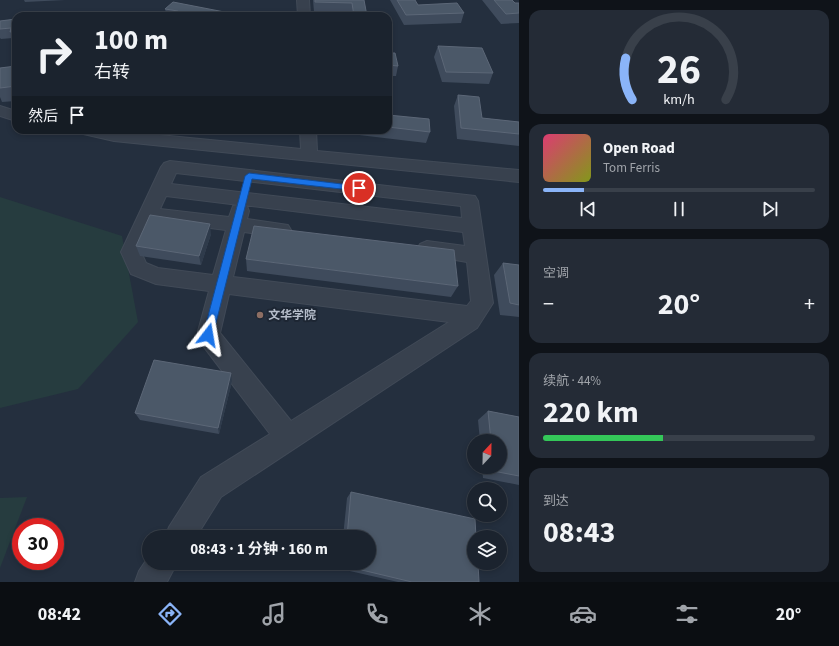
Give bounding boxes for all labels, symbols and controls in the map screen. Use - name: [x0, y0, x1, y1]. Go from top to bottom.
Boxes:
- text: 100 m: [94, 20, 168, 60]
- icon: right: [28, 28, 80, 80]
- text: 26: [657, 40, 701, 100]
- text: 右转: [94, 60, 130, 85]
- text: km/h: [663, 89, 695, 110]
- icon: arrive: [66, 104, 88, 126]
- text: 然后: [28, 106, 58, 127]
- text: Open Road: [603, 138, 675, 159]
- text: Tom Ferris: [603, 159, 660, 177]
- pin: [342, 171, 376, 205]
- icon: arrive: [348, 177, 370, 199]
- icon: previous: [577, 198, 599, 220]
- icon: pause: [668, 198, 690, 220]
- icon: next: [759, 198, 781, 220]
- text: 空调: [543, 264, 569, 282]
- text: 20°: [658, 283, 700, 326]
- text: −: [543, 288, 554, 320]
- text: +: [804, 288, 815, 320]
- place label: 文华学院: [268, 307, 316, 324]
- marker: 文华学院: [255, 310, 265, 320]
- position arrow: [187, 314, 229, 356]
- text: 续航 · 44%: [543, 372, 601, 390]
- text: 220 km: [543, 391, 639, 434]
- north arrow: [467, 434, 507, 474]
- map controls: [467, 434, 507, 570]
- button: search: [467, 482, 507, 522]
- text: 到达: [543, 492, 569, 510]
- text: 08:43: [543, 511, 615, 554]
- speed limit sign: 30: [12, 518, 64, 570]
- button: layers: [467, 530, 507, 570]
- text: 08:43 · 1 分钟 · 160 m: [190, 539, 328, 560]
- icon: directions: [156, 600, 184, 628]
- icon: music: [260, 600, 288, 628]
- icon: phone: [363, 600, 391, 628]
- icon: climate: [466, 600, 494, 628]
- icon: car: [569, 600, 597, 628]
- icon: filters: [673, 600, 701, 628]
- text: 08:42: [38, 602, 81, 627]
- text: 20°: [776, 602, 801, 627]

